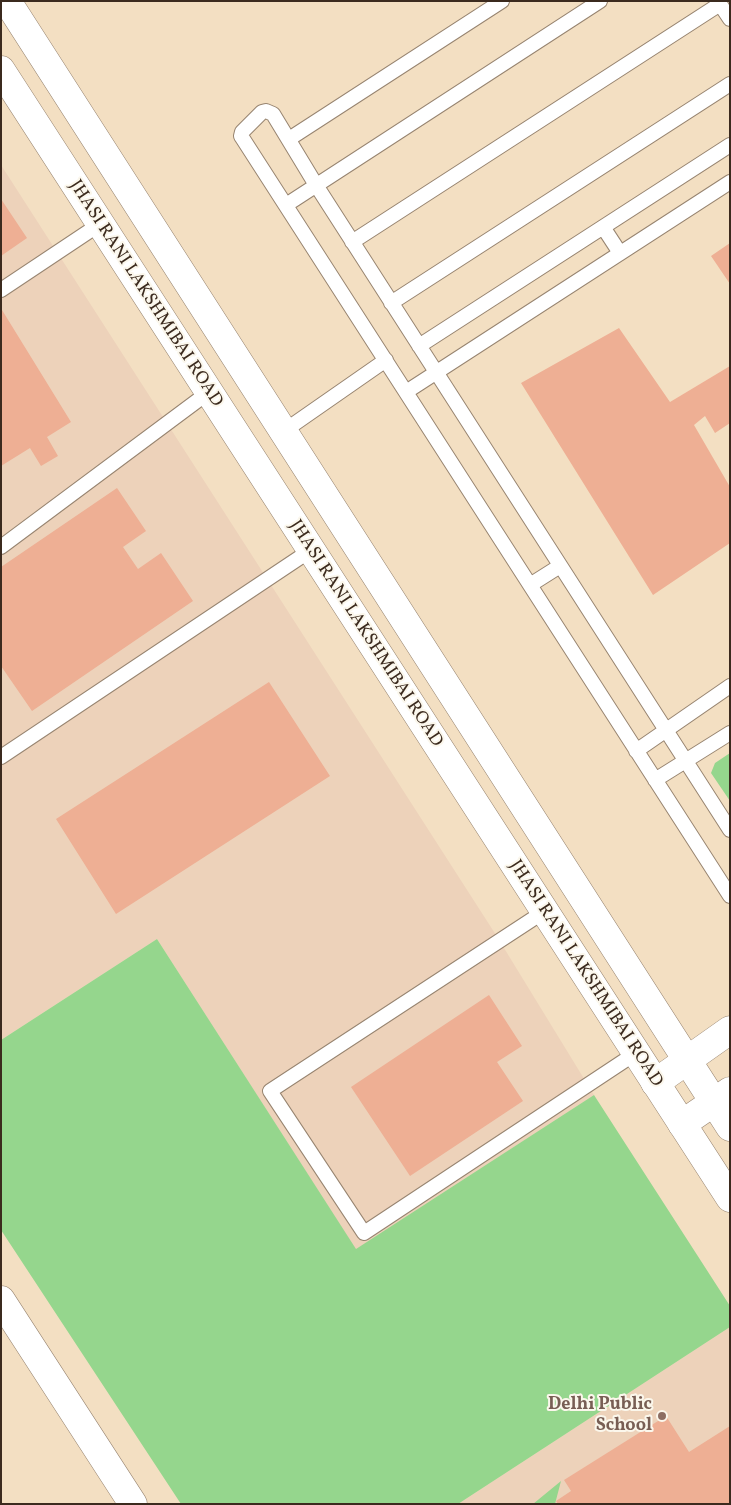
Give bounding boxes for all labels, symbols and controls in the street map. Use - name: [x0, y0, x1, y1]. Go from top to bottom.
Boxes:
- street label: JHASI RANI LAKSHMIBAI ROAD: [63, 176, 227, 412]
- street label: JHASI RANI LAKSHMIBAI ROAD: [283, 516, 447, 752]
- street label: JHASI RANI LAKSHMIBAI ROAD: [503, 856, 667, 1092]
- place label: Delhi Public School: [548, 1395, 652, 1438]
- marker: Delhi Public School: [656, 1410, 668, 1422]

